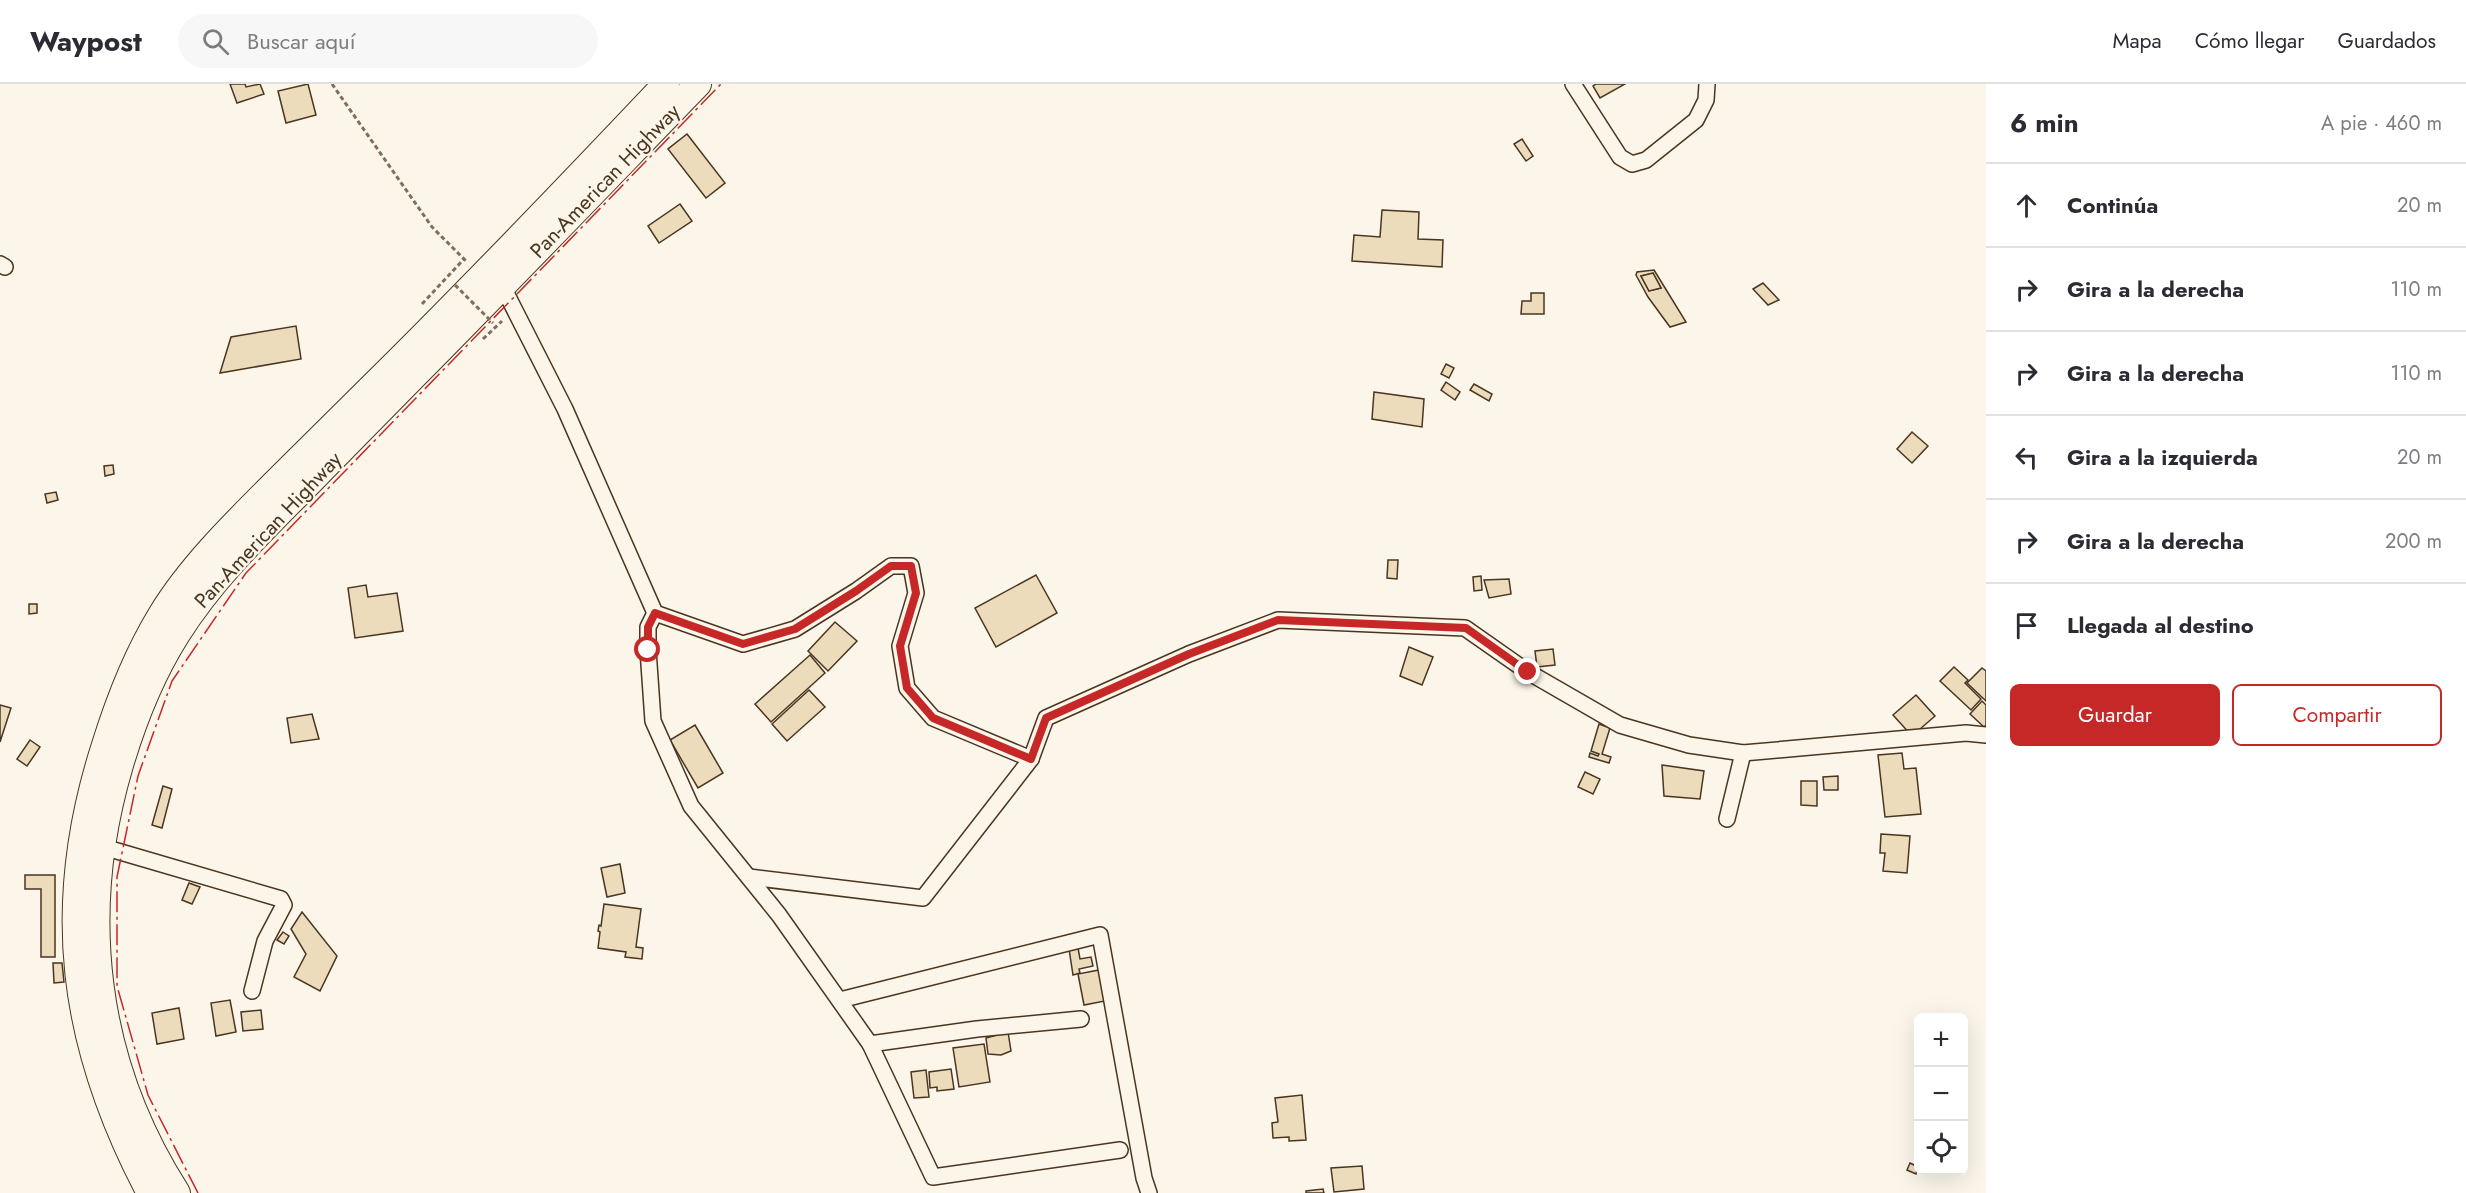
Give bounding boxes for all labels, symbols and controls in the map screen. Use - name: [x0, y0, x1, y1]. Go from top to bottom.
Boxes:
- search box: [178, 14, 598, 68]
- text: Waypost: [30, 21, 142, 62]
- icon: search: [199, 25, 232, 58]
- text: Buscar aquí: [247, 25, 355, 57]
- text: Mapa: [2112, 26, 2162, 56]
- text: Cómo llegar: [2195, 26, 2304, 56]
- text: Guardados: [2337, 26, 2436, 56]
- street label: Pan-American Highway: [523, 96, 687, 265]
- text: 6 min: [2010, 104, 2079, 142]
- text: A pie · 460 m: [2321, 109, 2442, 138]
- icon: ahead: [2010, 189, 2043, 222]
- text: Continúa: [2067, 189, 2158, 221]
- text: 20 m: [2397, 191, 2442, 220]
- icon: right: [2010, 273, 2043, 306]
- text: Gira a la derecha: [2067, 273, 2244, 305]
- text: 110 m: [2390, 275, 2442, 304]
- icon: right: [2010, 357, 2043, 390]
- text: Gira a la derecha: [2067, 357, 2244, 389]
- text: 110 m: [2390, 359, 2442, 388]
- icon: left: [2010, 441, 2043, 474]
- text: Gira a la izquierda: [2067, 441, 2258, 473]
- text: 20 m: [2397, 443, 2442, 472]
- street label: Pan-American Highway: [187, 444, 349, 615]
- icon: right: [2010, 525, 2043, 558]
- text: Gira a la derecha: [2067, 525, 2244, 557]
- text: 200 m: [2385, 527, 2442, 556]
- icon: arrive: [2010, 609, 2043, 642]
- text: Llegada al destino: [2067, 609, 2254, 641]
- route start: [634, 636, 660, 662]
- route end: [1514, 658, 1540, 684]
- button: Guardar: [2010, 684, 2220, 746]
- button: Compartir: [2232, 684, 2442, 746]
- map controls: [1914, 1013, 1968, 1175]
- button: +: [1914, 1013, 1968, 1067]
- button: −: [1914, 1067, 1968, 1121]
- button: locate: [1914, 1121, 1968, 1175]

